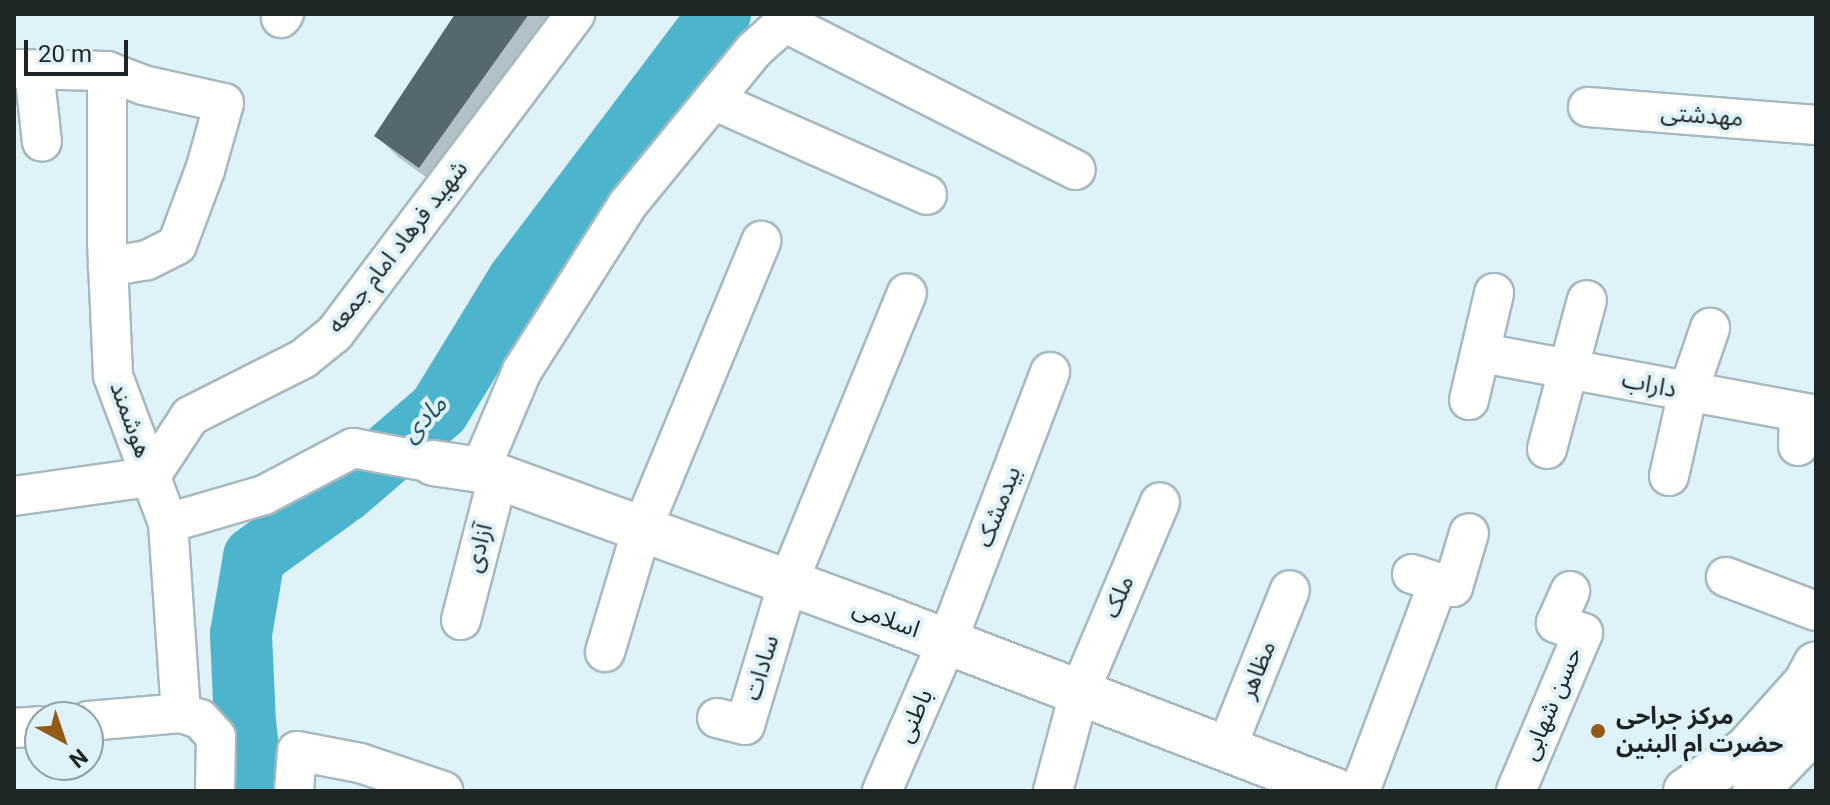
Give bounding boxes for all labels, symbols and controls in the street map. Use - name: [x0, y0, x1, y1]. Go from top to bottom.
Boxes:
- scale bar: [28, 24, 132, 74]
- text: 20 m: [38, 40, 92, 68]
- street label: مهدشتی: [1660, 99, 1744, 133]
- street label: شهید فرهاد امام جمعه: [322, 155, 474, 339]
- street label: داراب: [1619, 366, 1679, 404]
- street label: هوشمند: [103, 378, 157, 462]
- water label: مادی: [394, 389, 454, 449]
- street label: بیدمشک: [970, 462, 1028, 552]
- street label: آزادی: [459, 520, 499, 576]
- street label: ملک: [1097, 571, 1141, 623]
- street label: اسلامی: [849, 594, 923, 644]
- street label: سادات: [738, 632, 786, 704]
- street label: مظاهر: [1233, 637, 1283, 703]
- street label: حسن شهابی: [1515, 643, 1589, 765]
- street label: باطنی: [891, 685, 939, 747]
- north arrow: [24, 701, 104, 781]
- place label: مرکز جراحی حضرت ام البنین: [1616, 703, 1783, 759]
- marker: مرکز جراحی حضرت ام البنین: [1587, 720, 1609, 742]
- text: N: [64, 744, 92, 773]

